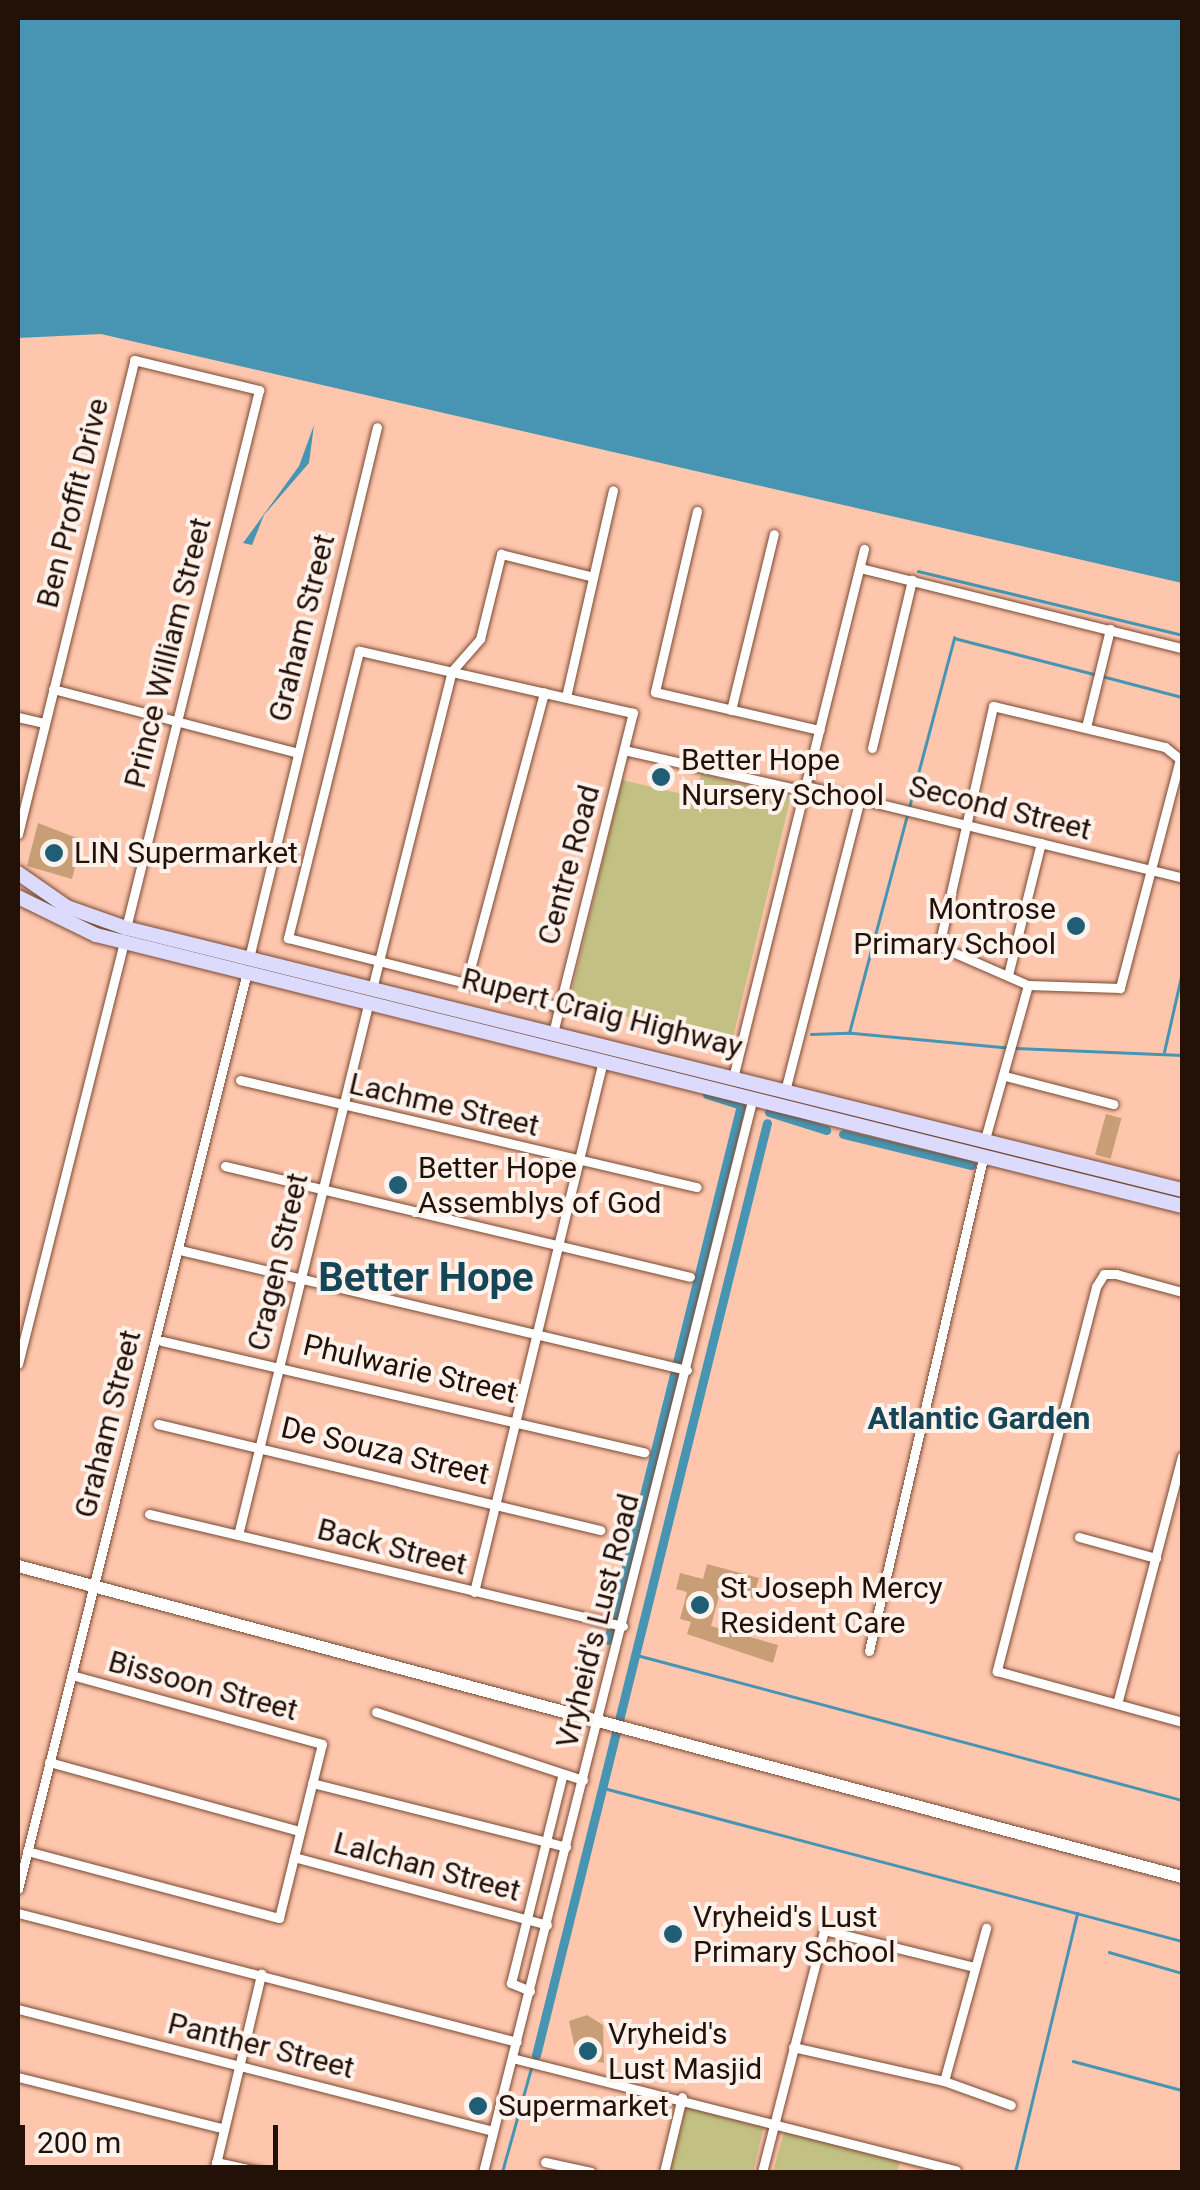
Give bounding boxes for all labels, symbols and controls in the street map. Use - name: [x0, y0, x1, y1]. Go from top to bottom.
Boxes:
- street label: Ben Proffit Drive: [30, 394, 116, 612]
- street label: Prince William Street: [117, 514, 219, 792]
- street label: Graham Street: [261, 530, 343, 726]
- place label: Better Hope Nursery School: [681, 742, 884, 812]
- marker: Better Hope Nursery School: [650, 766, 672, 788]
- street label: Second Street: [905, 768, 1095, 848]
- street label: Centre Road: [530, 781, 608, 949]
- place label: LIN Supermarket: [74, 835, 298, 871]
- marker: LIN Supermarket: [43, 842, 65, 864]
- place label: Montrose Primary School: [853, 891, 1056, 962]
- marker: Montrose Primary School: [1065, 915, 1087, 937]
- street label: Rupert Craig Highway: [458, 961, 746, 1065]
- street label: Lachme Street: [346, 1066, 542, 1144]
- place label: Better Hope Assemblys of God: [418, 1150, 661, 1220]
- street label: Cragen Street: [240, 1170, 316, 1354]
- marker: Better Hope Assemblys of God: [387, 1174, 409, 1196]
- district label: Better Hope: [318, 1254, 534, 1302]
- street label: Graham Street: [67, 1326, 149, 1522]
- street label: Phulwarie Street: [300, 1327, 520, 1411]
- district label: Atlantic Garden: [867, 1399, 1091, 1437]
- street label: De Souza Street: [278, 1410, 492, 1492]
- street label: Vryheid's Lust Road: [549, 1490, 647, 1752]
- street label: Back Street: [314, 1511, 470, 1583]
- place label: St Joseph Mercy Resident Care: [720, 1570, 943, 1640]
- marker: St Joseph Mercy Resident Care: [689, 1594, 711, 1616]
- street label: Bissoon Street: [104, 1643, 302, 1729]
- street label: Lalchan Street: [330, 1825, 524, 1909]
- place label: Vryheid's Lust Primary School: [693, 1899, 896, 1970]
- marker: Vryheid's Lust Primary School: [662, 1923, 684, 1945]
- street label: Panther Street: [164, 2005, 358, 2087]
- place label: Vryheid's Lust Masjid: [608, 2016, 762, 2086]
- marker: Vryheid's Lust Masjid: [577, 2040, 599, 2062]
- place label: Supermarket: [498, 2088, 669, 2124]
- marker: Supermarket: [467, 2095, 489, 2117]
- scale bar: [25, 2105, 282, 2167]
- text: 200 m: [37, 2125, 121, 2160]

